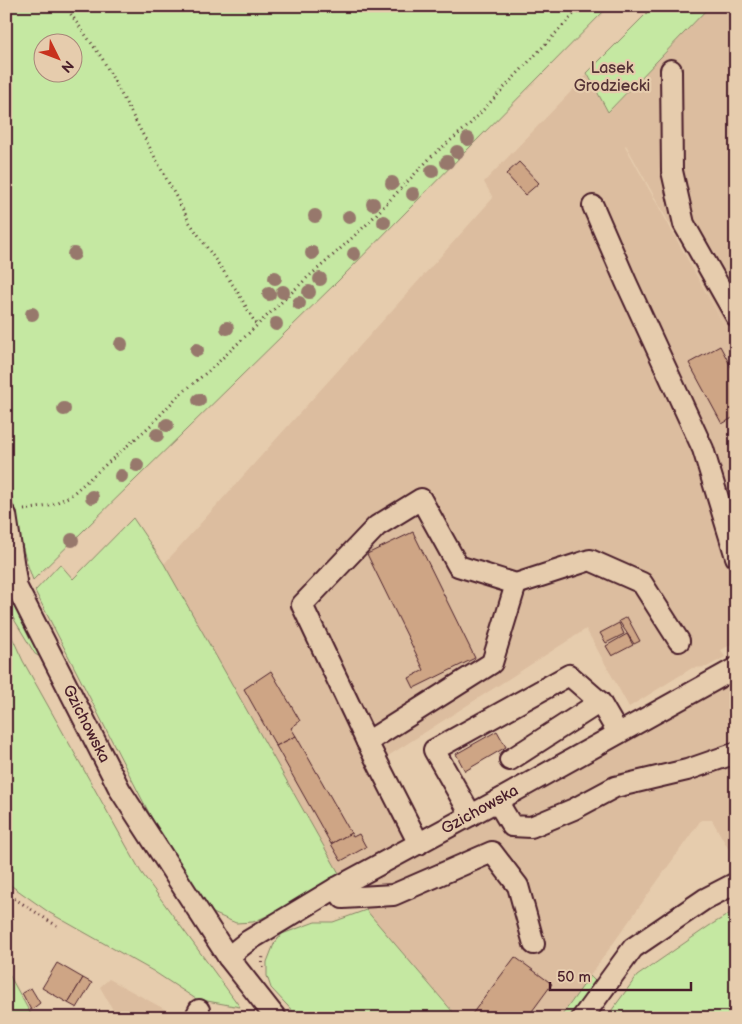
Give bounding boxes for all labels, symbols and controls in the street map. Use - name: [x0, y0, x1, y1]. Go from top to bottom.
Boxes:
- north arrow: [32, 32, 82, 82]
- text: N: [57, 57, 77, 76]
- park label: Lasek Grodziecki: [574, 59, 650, 96]
- street label: Gzichowska: [58, 682, 114, 766]
- street label: Gzichowska: [438, 781, 522, 839]
- scale bar: [550, 959, 691, 991]
- text: 50 m: [557, 968, 591, 987]

